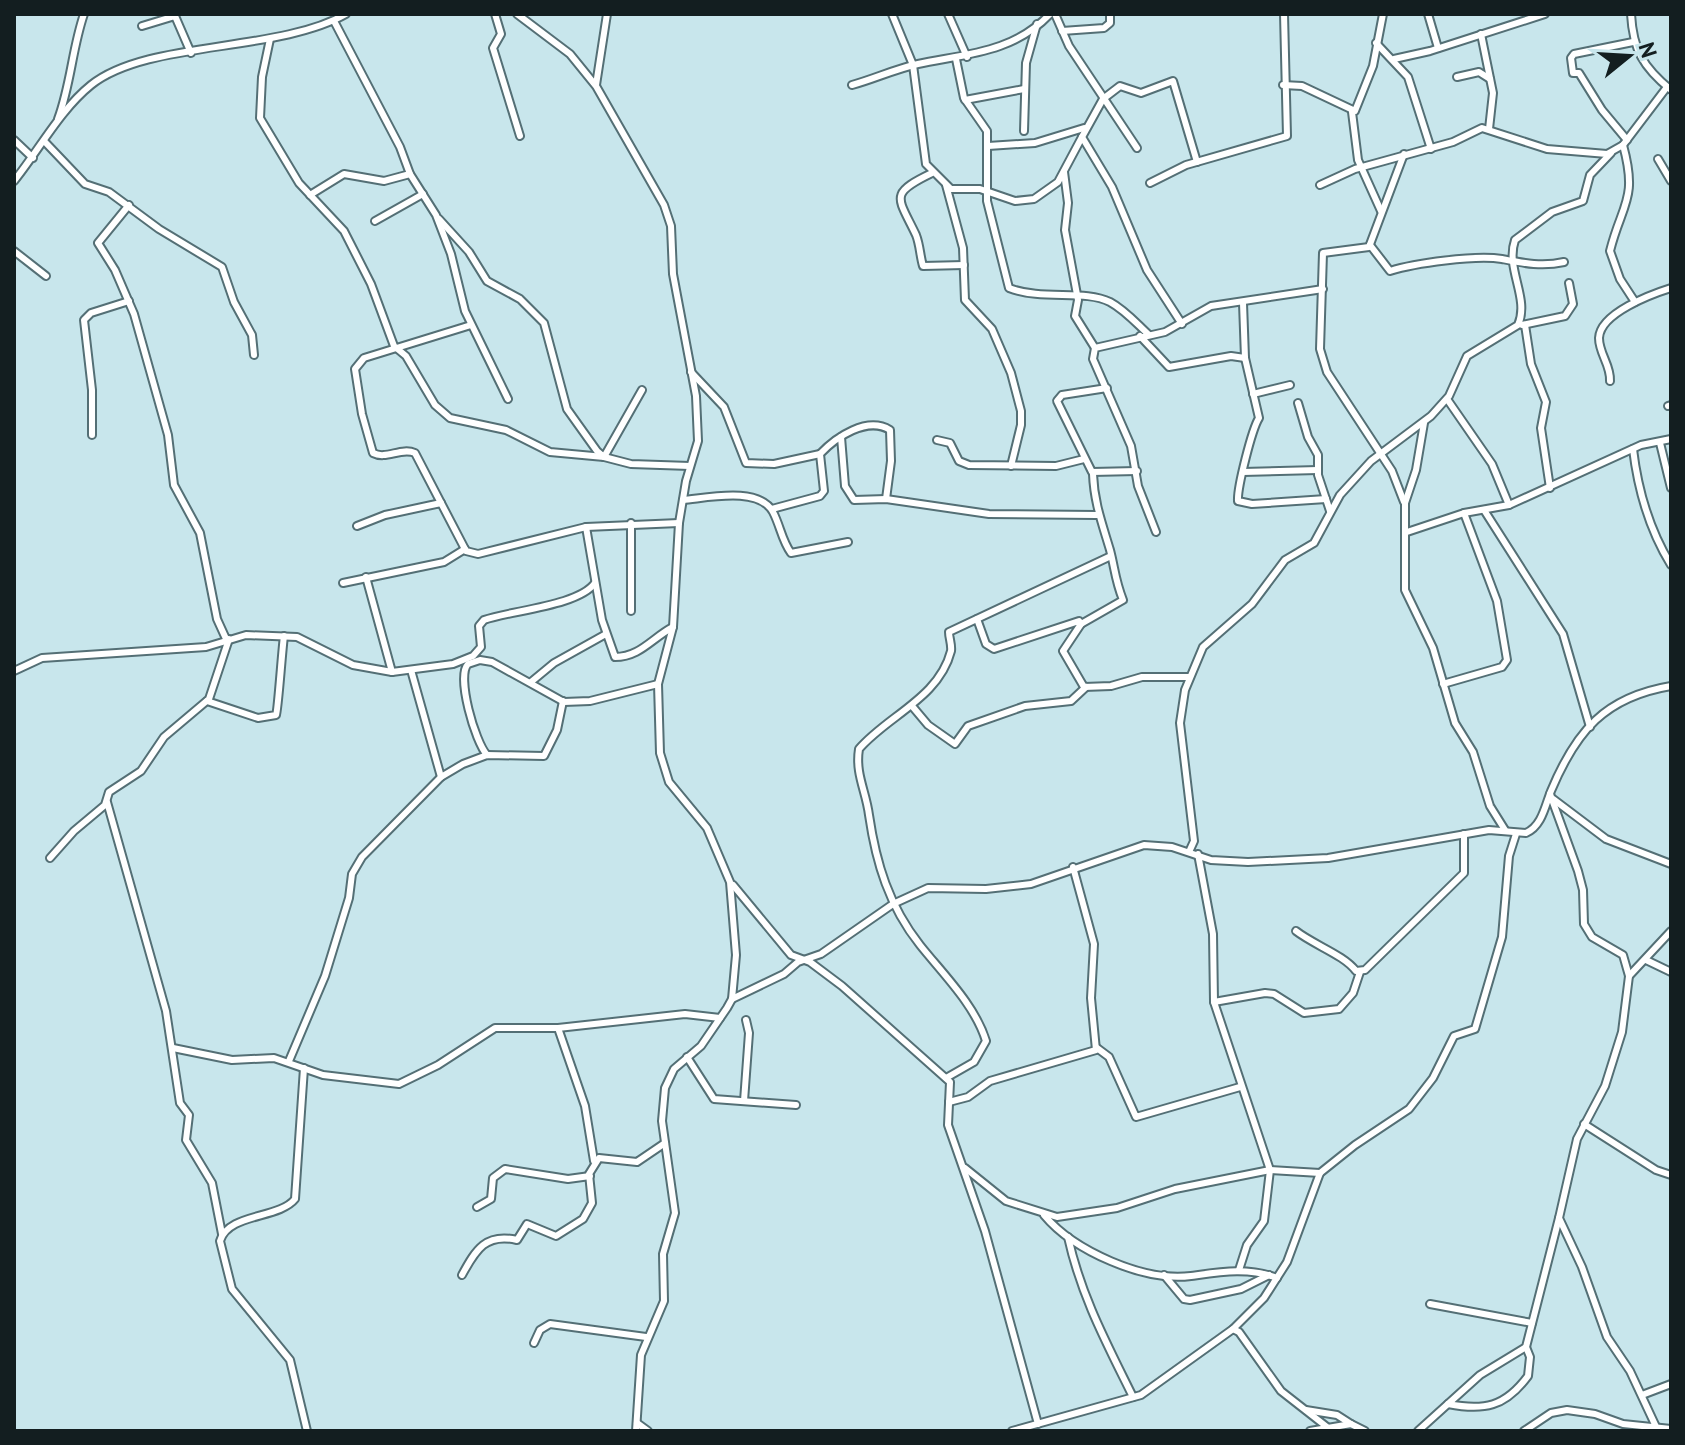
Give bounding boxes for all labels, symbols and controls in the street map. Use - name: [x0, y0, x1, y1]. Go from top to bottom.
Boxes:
- north arrow: [1589, 16, 1669, 96]
- text: N: [1632, 39, 1664, 61]

